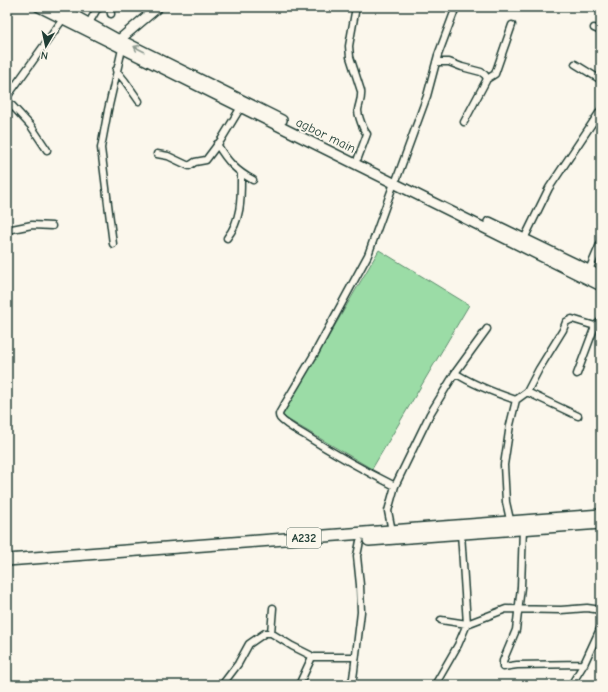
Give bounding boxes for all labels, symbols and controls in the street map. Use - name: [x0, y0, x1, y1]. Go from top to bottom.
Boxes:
- north arrow: [26, 26, 66, 66]
- one-way arrow: [133, 44, 145, 52]
- text: N: [40, 48, 49, 62]
- street label: agbor main: [294, 114, 358, 156]
- road number: A232: [287, 528, 321, 548]

